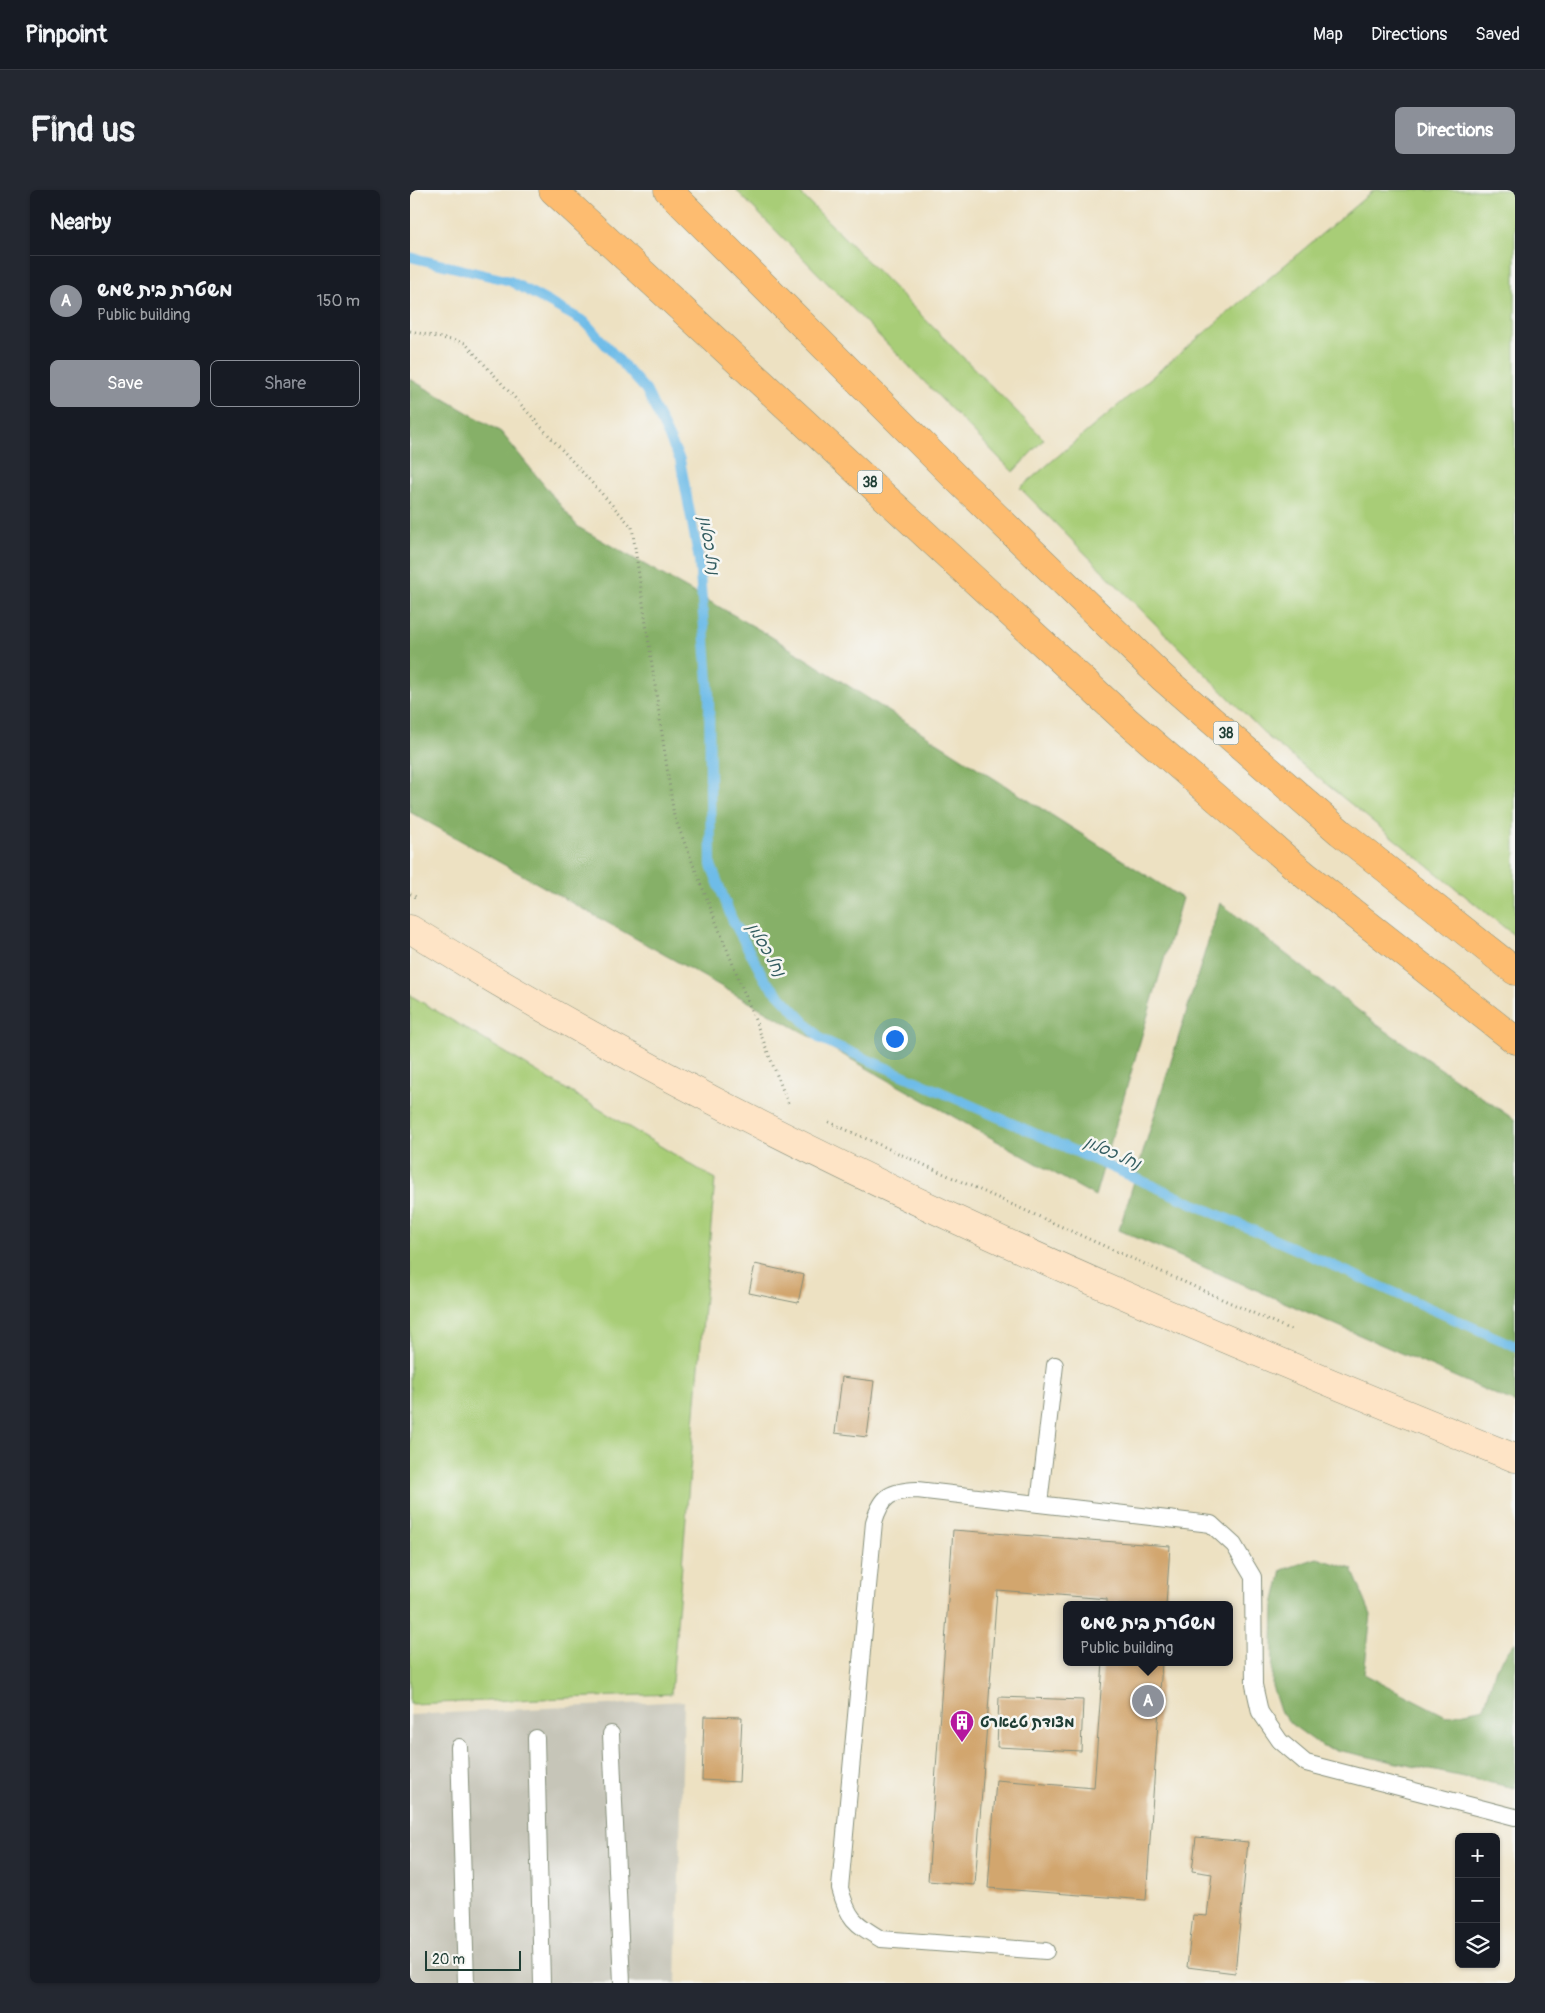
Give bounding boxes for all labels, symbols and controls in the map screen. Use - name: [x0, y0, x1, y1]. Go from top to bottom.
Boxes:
- text: Pinpoint: [25, 20, 107, 49]
- text: Map: [1313, 23, 1343, 46]
- text: Directions: [1371, 23, 1447, 46]
- text: Saved: [1475, 23, 1520, 46]
- button: Directions: [1395, 107, 1515, 154]
- text: Find us: [30, 108, 135, 152]
- text: Nearby: [50, 209, 111, 236]
- text: משטרת בית שמש: [97, 278, 233, 302]
- text: A: [61, 291, 71, 311]
- text: 150 m: [316, 291, 360, 311]
- text: Public building: [97, 305, 190, 325]
- button: Save: [50, 360, 200, 407]
- button: Share: [210, 360, 360, 407]
- road number: 38: [858, 470, 882, 494]
- water label: נחל כסלון: [695, 514, 724, 577]
- road number: 38: [1214, 722, 1238, 744]
- water label: נחל כסלון: [743, 919, 790, 981]
- your location: [882, 1026, 908, 1052]
- water label: נחל כסלון: [1082, 1132, 1145, 1175]
- popup: [1063, 1601, 1233, 1666]
- text: משטרת בית שמש: [1080, 1611, 1216, 1635]
- text: Public building: [1080, 1638, 1173, 1658]
- pin: A: [1132, 1682, 1164, 1720]
- building icon: מצודת טגארט: [949, 1709, 975, 1743]
- place label: מצודת טגארט: [980, 1713, 1074, 1732]
- map controls: [1455, 1833, 1500, 1968]
- button: +: [1455, 1833, 1500, 1878]
- button: −: [1455, 1878, 1500, 1923]
- button: layers: [1455, 1923, 1500, 1968]
- scale bar: [425, 1948, 521, 1971]
- text: 20 m: [432, 1951, 465, 1968]

